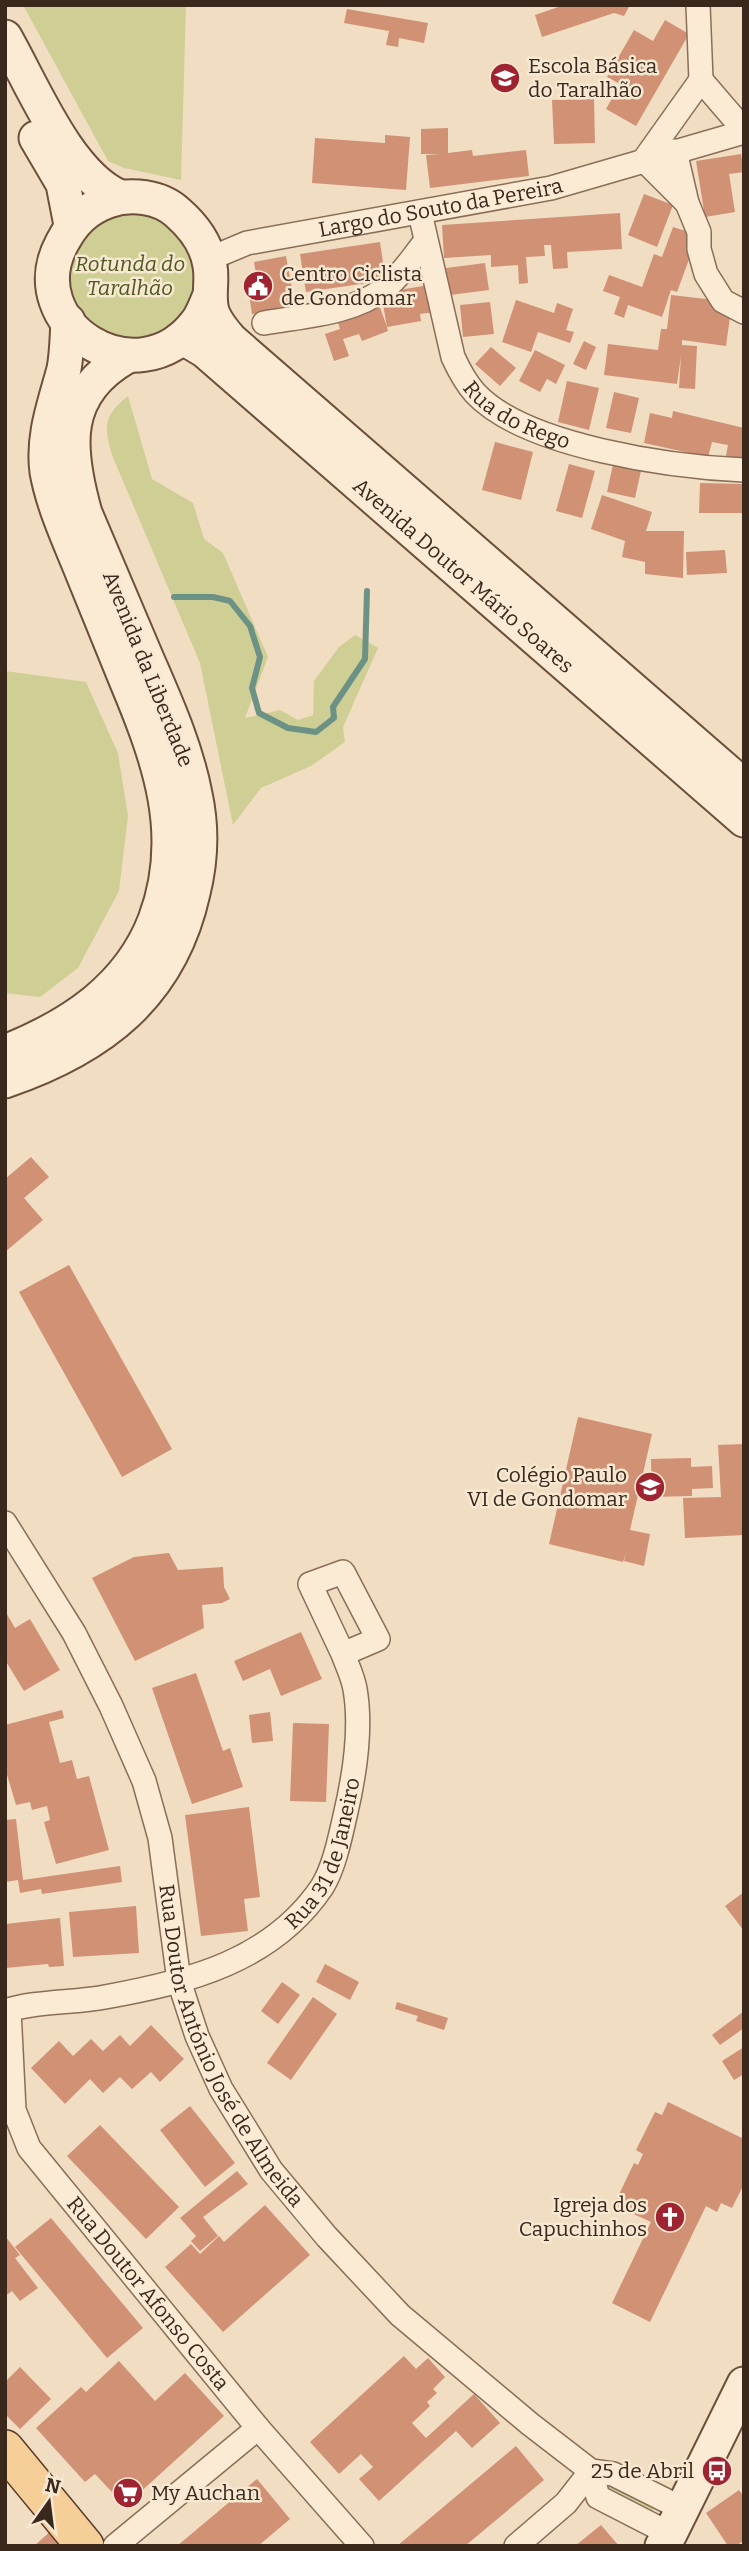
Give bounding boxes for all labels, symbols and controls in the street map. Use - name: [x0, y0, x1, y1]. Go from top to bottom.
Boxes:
- place label: Escola Básica do Taralhão: [528, 53, 658, 103]
- school or university icon: Escola Básica do Taralhão: [488, 61, 522, 95]
- street label: Largo do Souto da Pereira: [316, 172, 566, 243]
- park label: Rotunda do Taralhão: [75, 251, 185, 301]
- place label: Centro Ciclista de Gondomar: [281, 261, 423, 311]
- public building icon: Centro Ciclista de Gondomar: [241, 269, 275, 303]
- street label: Rua do Rego: [457, 376, 573, 455]
- street label: Avenida Doutor Mário Soares: [348, 473, 579, 679]
- street label: Avenida da Liberdade: [97, 567, 199, 771]
- place label: Colégio Paulo VI de Gondomar: [467, 1462, 627, 1512]
- school or university icon: Colégio Paulo VI de Gondomar: [633, 1470, 667, 1504]
- street label: Rua 31 de Janeiro: [279, 1776, 366, 1935]
- street label: Rua Doutor António José de Almeida: [153, 1883, 310, 2213]
- street label: Rua Doutor Afonso Costa: [61, 2191, 235, 2396]
- place label: Igreja dos Capuchinhos: [519, 2192, 647, 2242]
- church icon: Igreja dos Capuchinhos: [653, 2200, 687, 2234]
- bus stop icon: 25 de Abril: [700, 2454, 734, 2488]
- place label: 25 de Abril: [591, 2458, 694, 2484]
- north arrow: [14, 2467, 84, 2537]
- text: N: [43, 2473, 63, 2499]
- supermarket icon: My Auchan: [111, 2476, 145, 2510]
- place label: My Auchan: [151, 2480, 260, 2506]

